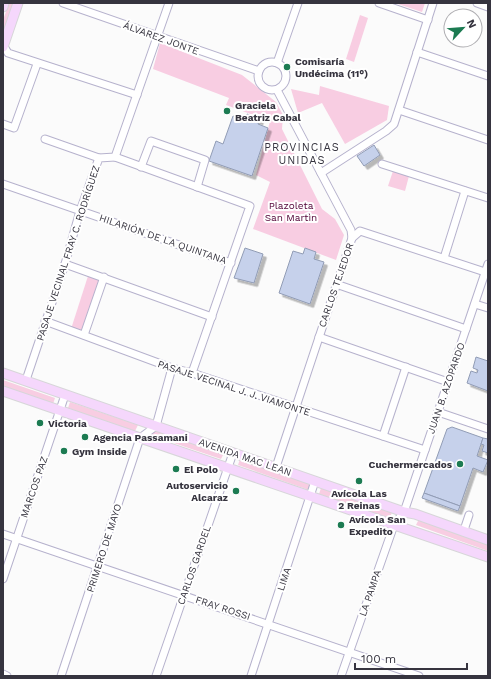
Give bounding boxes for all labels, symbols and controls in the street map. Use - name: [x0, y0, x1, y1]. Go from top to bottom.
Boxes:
- north arrow: [443, 8, 483, 48]
- text: N: [464, 17, 479, 30]
- street label: ÁLVAREZ JONTE: [122, 19, 200, 57]
- place label: Comisaría Undécima (11°): [295, 56, 368, 79]
- marker: Comisaría Undécima (11°): [282, 62, 292, 72]
- place label: Graciela Beatriz Cabal: [235, 100, 301, 123]
- marker: Graciela Beatriz Cabal: [222, 106, 232, 116]
- district label: PROVINCIAS UNIDAS: [264, 141, 340, 167]
- street label: PASAJE VECINAL FRAY C. RODRÍGUEZ: [34, 164, 102, 342]
- park label: Plazoleta San Martìn: [265, 200, 317, 223]
- street label: HILARIÓN DE LA QUINTANA: [98, 212, 228, 266]
- street label: CARLOS TEJEDOR: [316, 241, 356, 329]
- street label: JUAN B. AZOPARDO: [425, 341, 467, 435]
- street label: PASAJE VECINAL J. J. VIAMONTE: [156, 358, 312, 418]
- marker: Victoria: [35, 418, 45, 428]
- place label: Victoria: [48, 418, 87, 429]
- marker: Agencia Passamani: [80, 432, 90, 442]
- place label: Agencia Passamani: [93, 432, 188, 443]
- street label: AVENIDA MAC LEAN: [197, 436, 293, 478]
- marker: Gym Inside: [59, 446, 69, 456]
- place label: Gym Inside: [72, 446, 127, 457]
- street label: MARCOS PAZ: [18, 455, 50, 519]
- place label: Cuchermercados: [369, 459, 453, 470]
- marker: Cuchermercados: [455, 459, 465, 469]
- marker: El Polo: [171, 464, 181, 474]
- place label: El Polo: [184, 464, 218, 475]
- marker: Avícola Las 2 Reinas: [354, 476, 364, 486]
- place label: Autoservicio Alcaraz: [166, 480, 228, 503]
- marker: Autoservicio Alcaraz: [231, 486, 241, 496]
- place label: Avícola Las 2 Reinas: [331, 488, 387, 511]
- street label: PRIMERO DE MAYO: [84, 502, 124, 594]
- place label: Avícola San Expedito: [349, 514, 406, 537]
- marker: Avícola San Expedito: [336, 520, 346, 530]
- street label: CARLOS GARDEL: [175, 524, 213, 606]
- street label: LIMA: [275, 565, 293, 592]
- street label: LA PAMPA: [357, 568, 383, 618]
- street label: FRAY ROSSI: [194, 594, 252, 622]
- scale bar: [355, 645, 467, 671]
- text: 100 m: [361, 652, 396, 666]

